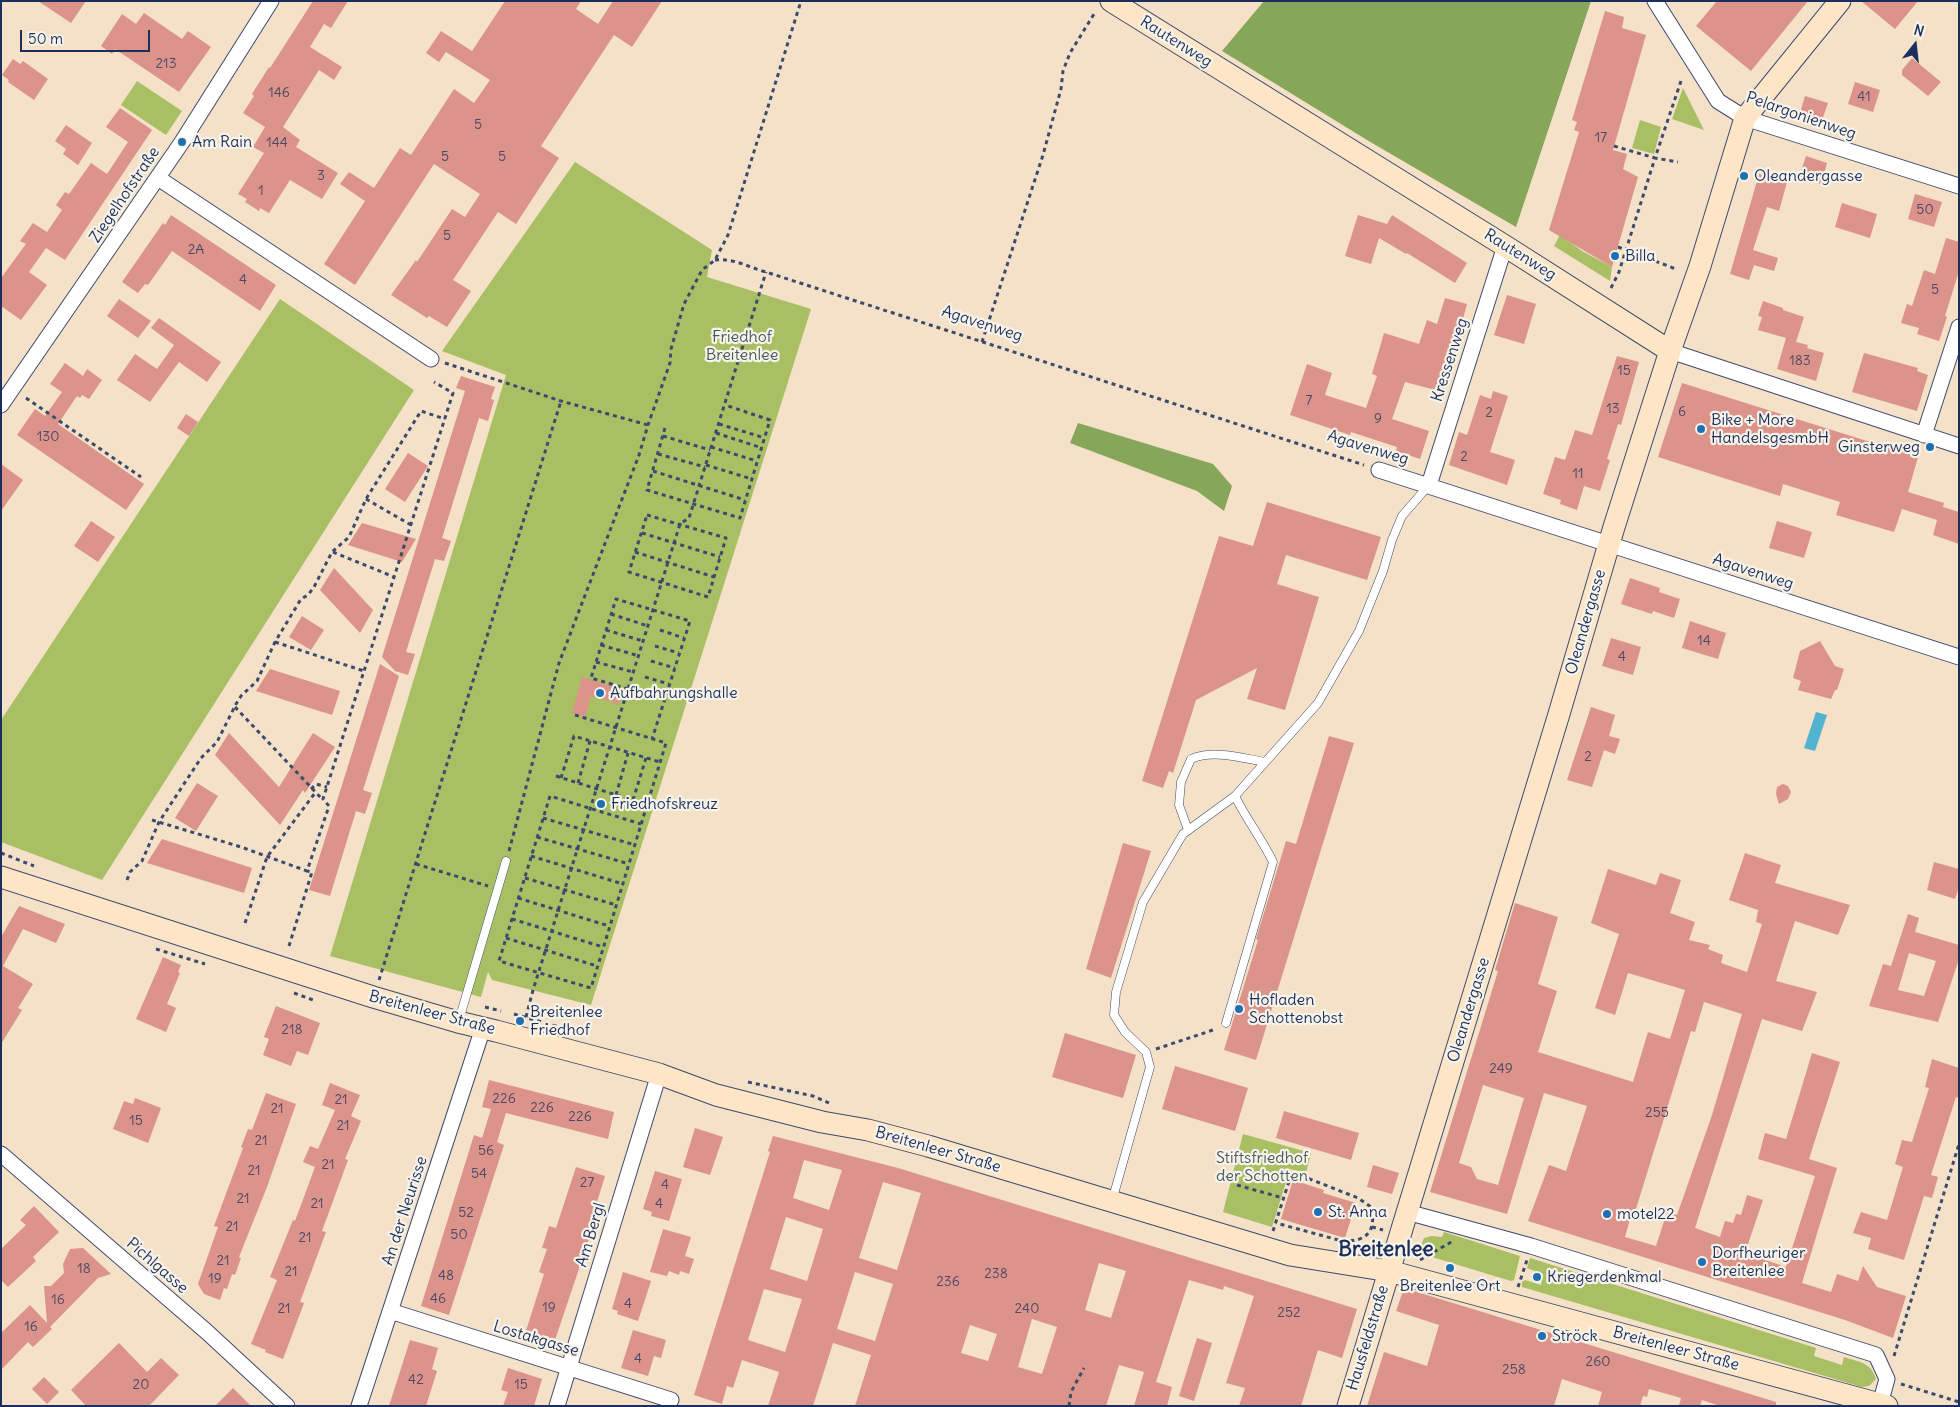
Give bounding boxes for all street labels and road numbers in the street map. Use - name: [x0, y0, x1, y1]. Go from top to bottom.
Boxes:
- street label: Rautenweg: [1136, 12, 1216, 72]
- street label: Pelargonienweg: [1743, 88, 1859, 144]
- street label: Ziegelhofstraße: [86, 144, 164, 246]
- street label: Rautenweg: [1480, 225, 1560, 285]
- street label: Agavenweg: [939, 302, 1025, 346]
- street label: Kressenweg: [1427, 316, 1473, 404]
- street label: Agavenweg: [1325, 427, 1411, 469]
- street label: Agavenweg: [1710, 550, 1796, 594]
- street label: Oleandergasse: [1562, 567, 1610, 677]
- street label: Oleandergasse: [1444, 955, 1494, 1065]
- street label: Breitenleer Straße: [367, 987, 497, 1039]
- street label: Breitenleer Straße: [873, 1123, 1003, 1177]
- street label: An der Neurisse: [378, 1154, 432, 1268]
- street label: Am Bergl: [572, 1201, 610, 1269]
- street label: Pichlgasse: [122, 1234, 192, 1298]
- street label: Hausfeldstraße: [1343, 1283, 1393, 1393]
- street label: Lostakgasse: [491, 1317, 581, 1361]
- street label: Breitenleer Straße: [1611, 1323, 1741, 1375]

